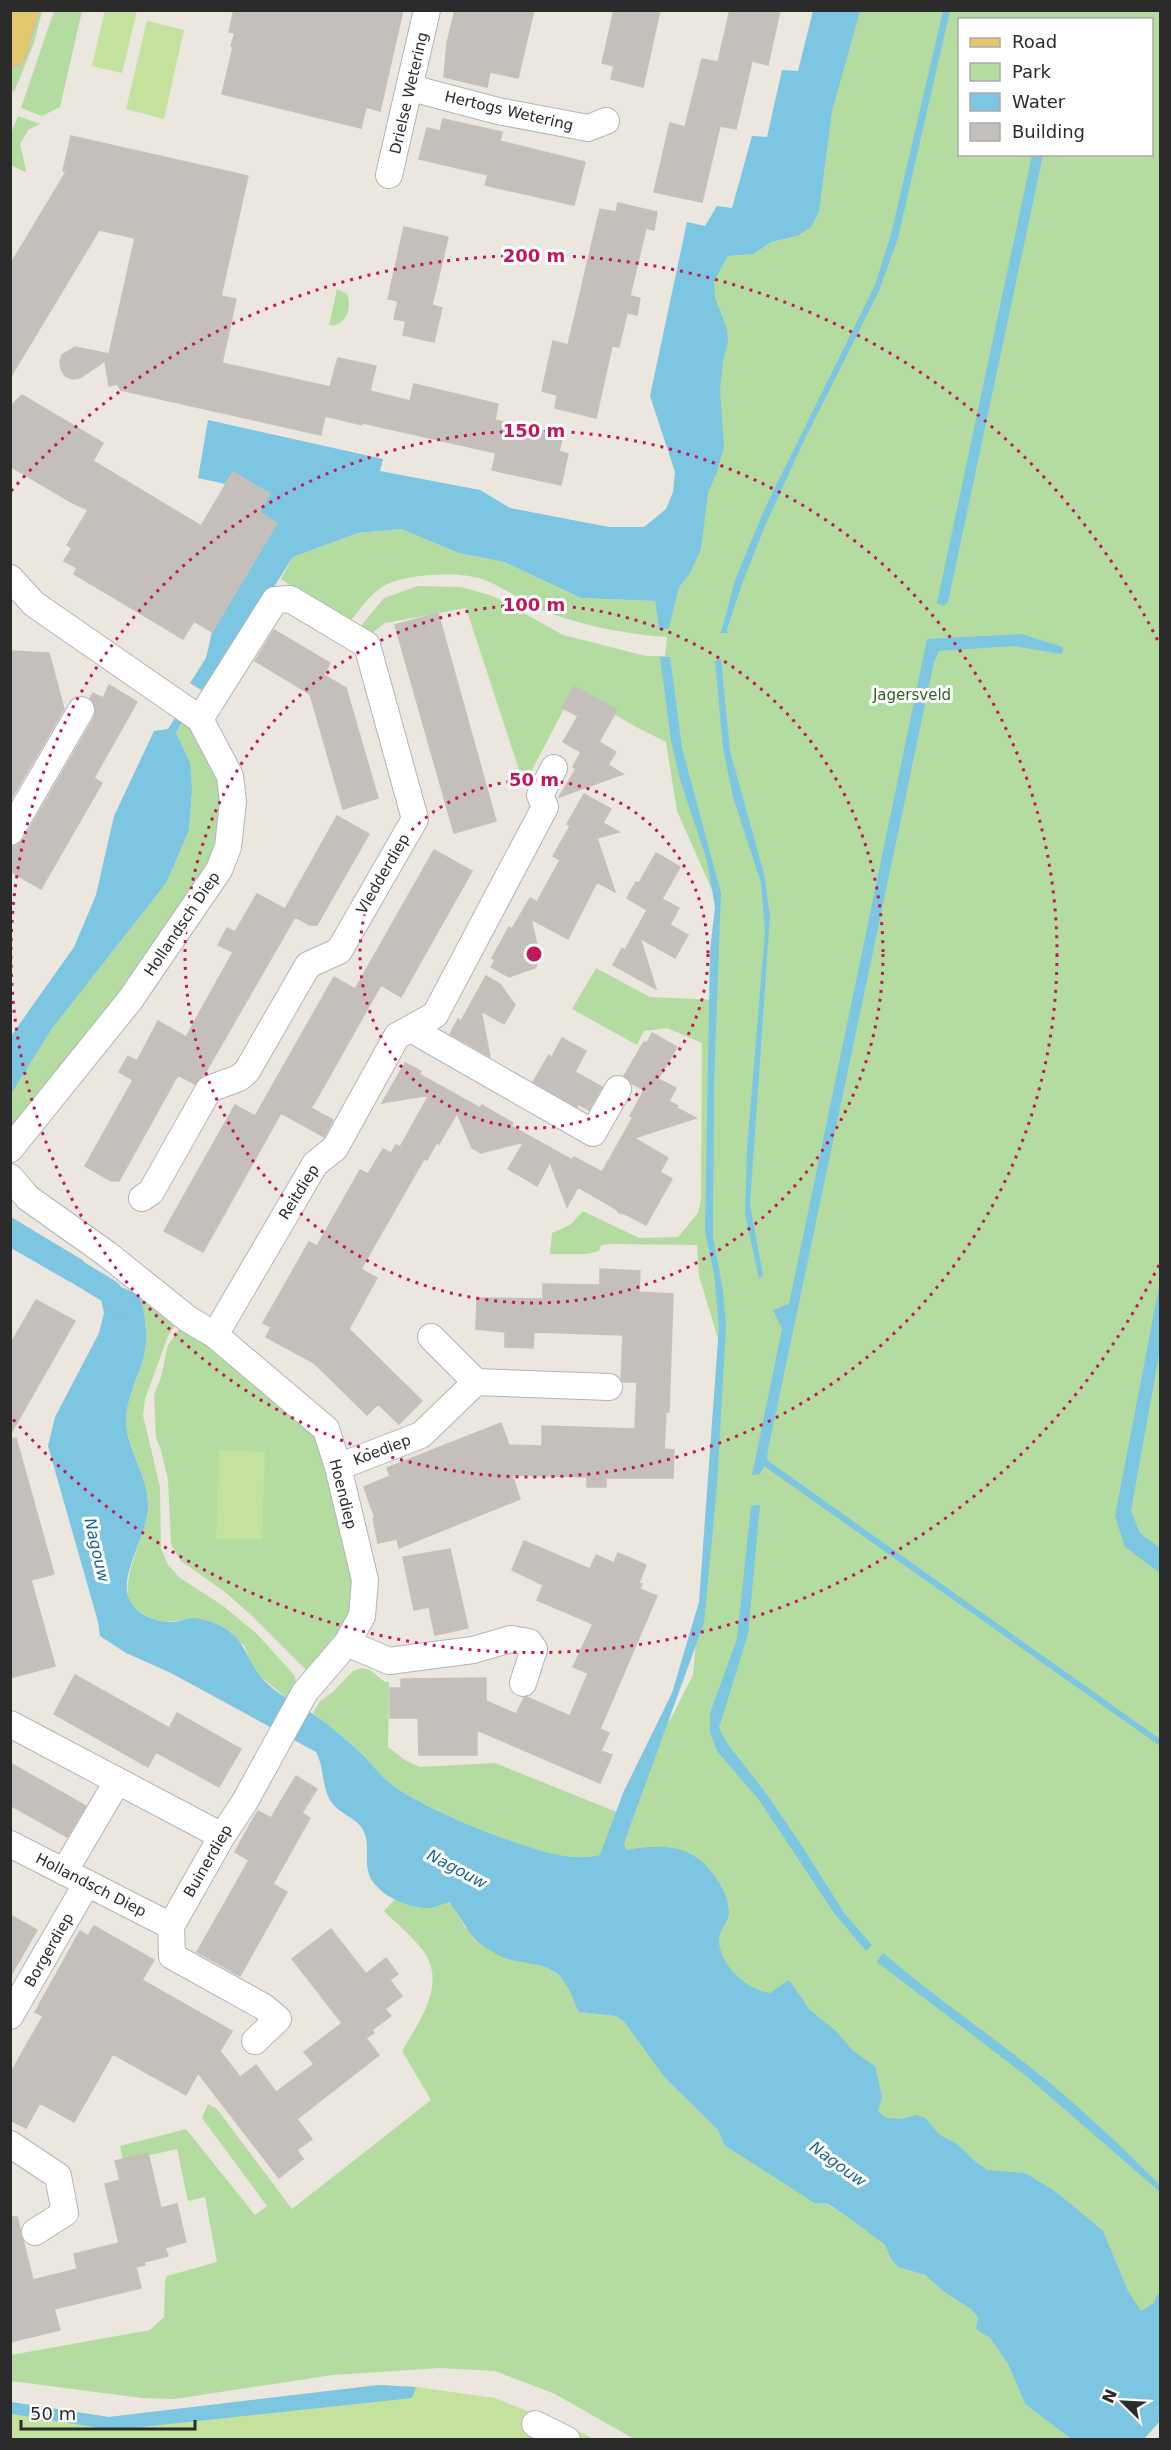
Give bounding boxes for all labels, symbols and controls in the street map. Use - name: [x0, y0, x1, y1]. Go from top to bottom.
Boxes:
- legend: [958, 18, 1153, 156]
- street label: Drielse Wetering: [386, 30, 432, 156]
- text: Road: [1012, 31, 1057, 52]
- text: Park: [1012, 61, 1051, 82]
- street label: Hertogs Wetering: [443, 87, 575, 135]
- text: Water: [1012, 91, 1066, 112]
- text: Building: [1012, 121, 1085, 142]
- text: 200 m: [503, 245, 565, 266]
- text: 150 m: [503, 420, 565, 441]
- text: 100 m: [503, 594, 565, 615]
- park label: Jagersveld: [872, 686, 951, 704]
- text: 50 m: [509, 769, 559, 790]
- street label: Vledderdiep: [353, 830, 413, 918]
- street label: Hollandsch Diep: [140, 868, 224, 980]
- centre of rings: [524, 944, 544, 964]
- street label: Reitdiep: [275, 1161, 323, 1223]
- street label: Koediep: [351, 1431, 413, 1469]
- street label: Hoendiep: [326, 1457, 360, 1531]
- water label: Nagouw: [80, 1516, 114, 1585]
- street label: Buinerdiep: [180, 1821, 236, 1901]
- water label: Nagouw: [424, 1845, 491, 1893]
- street label: Hollandsch Diep: [33, 1849, 149, 1921]
- street label: Borgerdiep: [21, 1910, 77, 1990]
- water label: Nagouw: [806, 2137, 871, 2191]
- north arrow: [1093, 2372, 1153, 2432]
- text: N: [1098, 2386, 1121, 2406]
- scale bar: [21, 2393, 195, 2431]
- text: 50 m: [30, 2403, 76, 2424]

